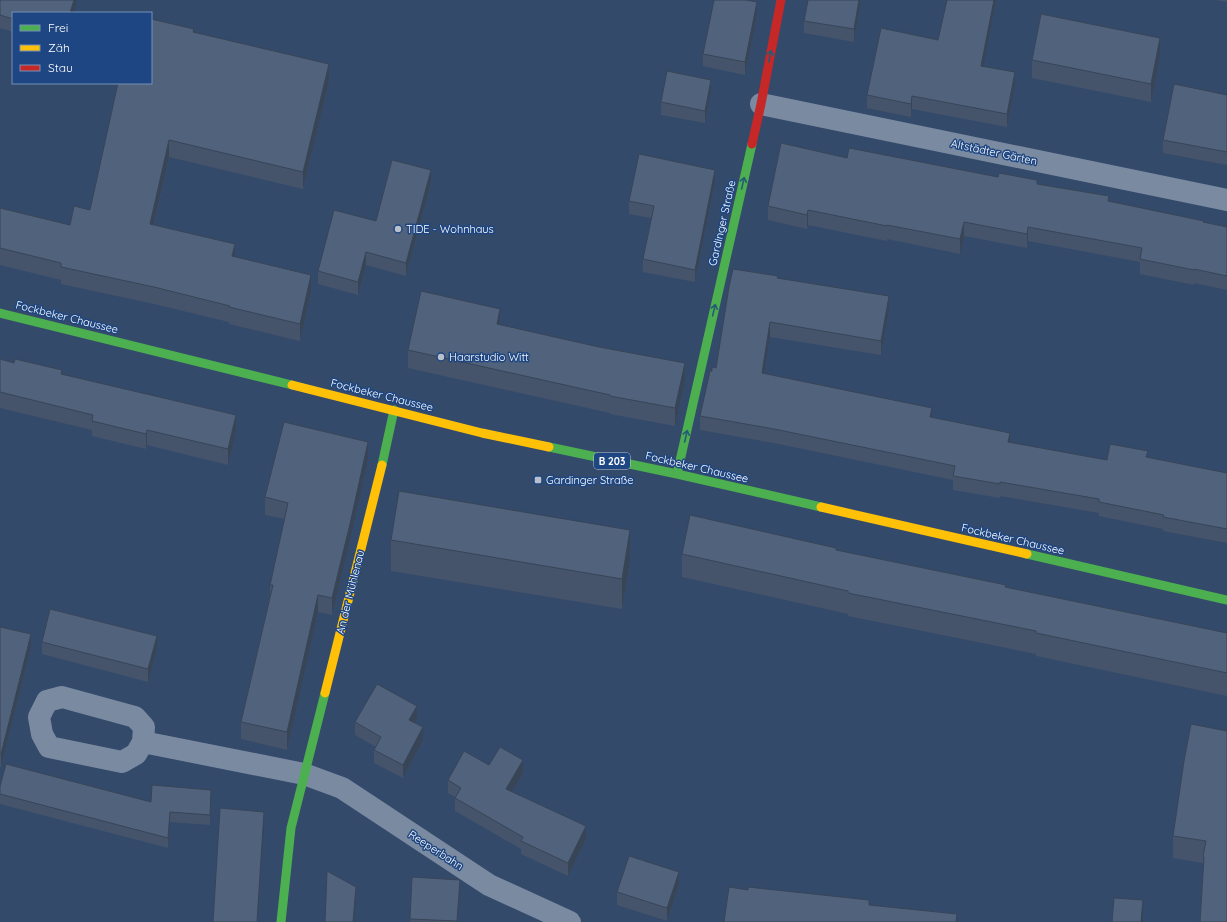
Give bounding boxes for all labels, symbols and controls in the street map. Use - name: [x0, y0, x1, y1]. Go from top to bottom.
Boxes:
- legend: [12, 12, 152, 84]
- text: Frei: [48, 20, 68, 35]
- text: Zäh: [48, 40, 70, 55]
- one-way arrow: [766, 50, 774, 63]
- text: Stau: [48, 60, 73, 75]
- street label: Altstädter Gärten: [950, 136, 1038, 168]
- one-way arrow: [740, 177, 748, 190]
- street label: Gardinger Straße: [705, 179, 739, 267]
- place label: TIDE - Wohnhaus: [406, 222, 494, 236]
- marker: TIDE - Wohnhaus: [393, 224, 403, 234]
- street label: Fockbeker Chaussee: [14, 297, 120, 337]
- one-way arrow: [711, 303, 719, 316]
- place label: Haarstudio Witt: [449, 350, 529, 364]
- marker: Haarstudio Witt: [436, 352, 446, 362]
- street label: Fockbeker Chaussee: [329, 375, 435, 415]
- one-way arrow: [682, 430, 690, 443]
- street label: Fockbeker Chaussee: [644, 448, 750, 486]
- road number: B 203: [594, 453, 630, 469]
- place label: Gardinger Straße: [546, 473, 634, 487]
- marker: Gardinger Straße: [533, 475, 543, 485]
- street label: Fockbeker Chaussee: [960, 520, 1066, 558]
- street label: An der Mühlenau: [333, 549, 367, 635]
- street label: Reeperbahn: [406, 827, 466, 873]

